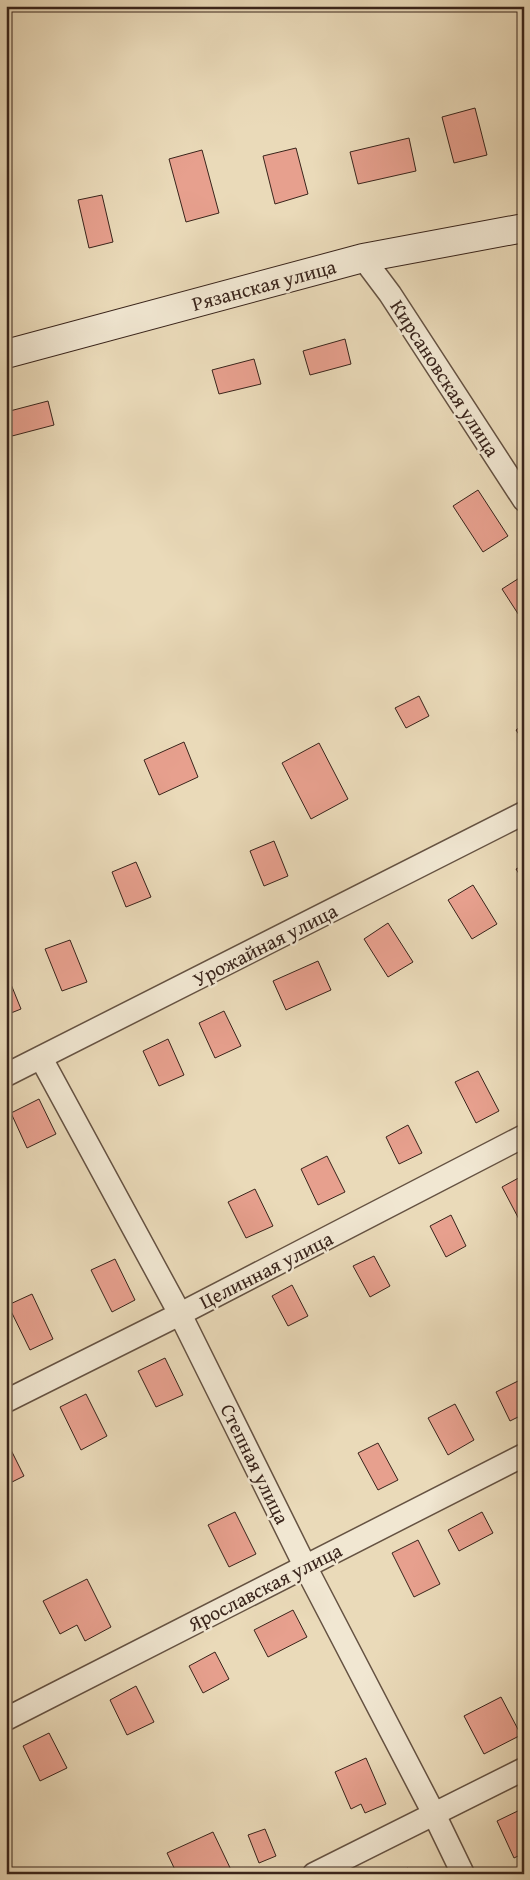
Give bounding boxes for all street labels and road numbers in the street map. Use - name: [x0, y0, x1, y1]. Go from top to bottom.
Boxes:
- street label: Рязанская улица: [189, 251, 340, 318]
- street label: Кирсановская улица: [384, 293, 507, 462]
- street label: Урожайная улица: [187, 895, 343, 994]
- street label: Целинная улица: [194, 1223, 338, 1316]
- street label: Степная улица: [214, 1399, 297, 1529]
- street label: Ярославская улица: [182, 1535, 347, 1638]

